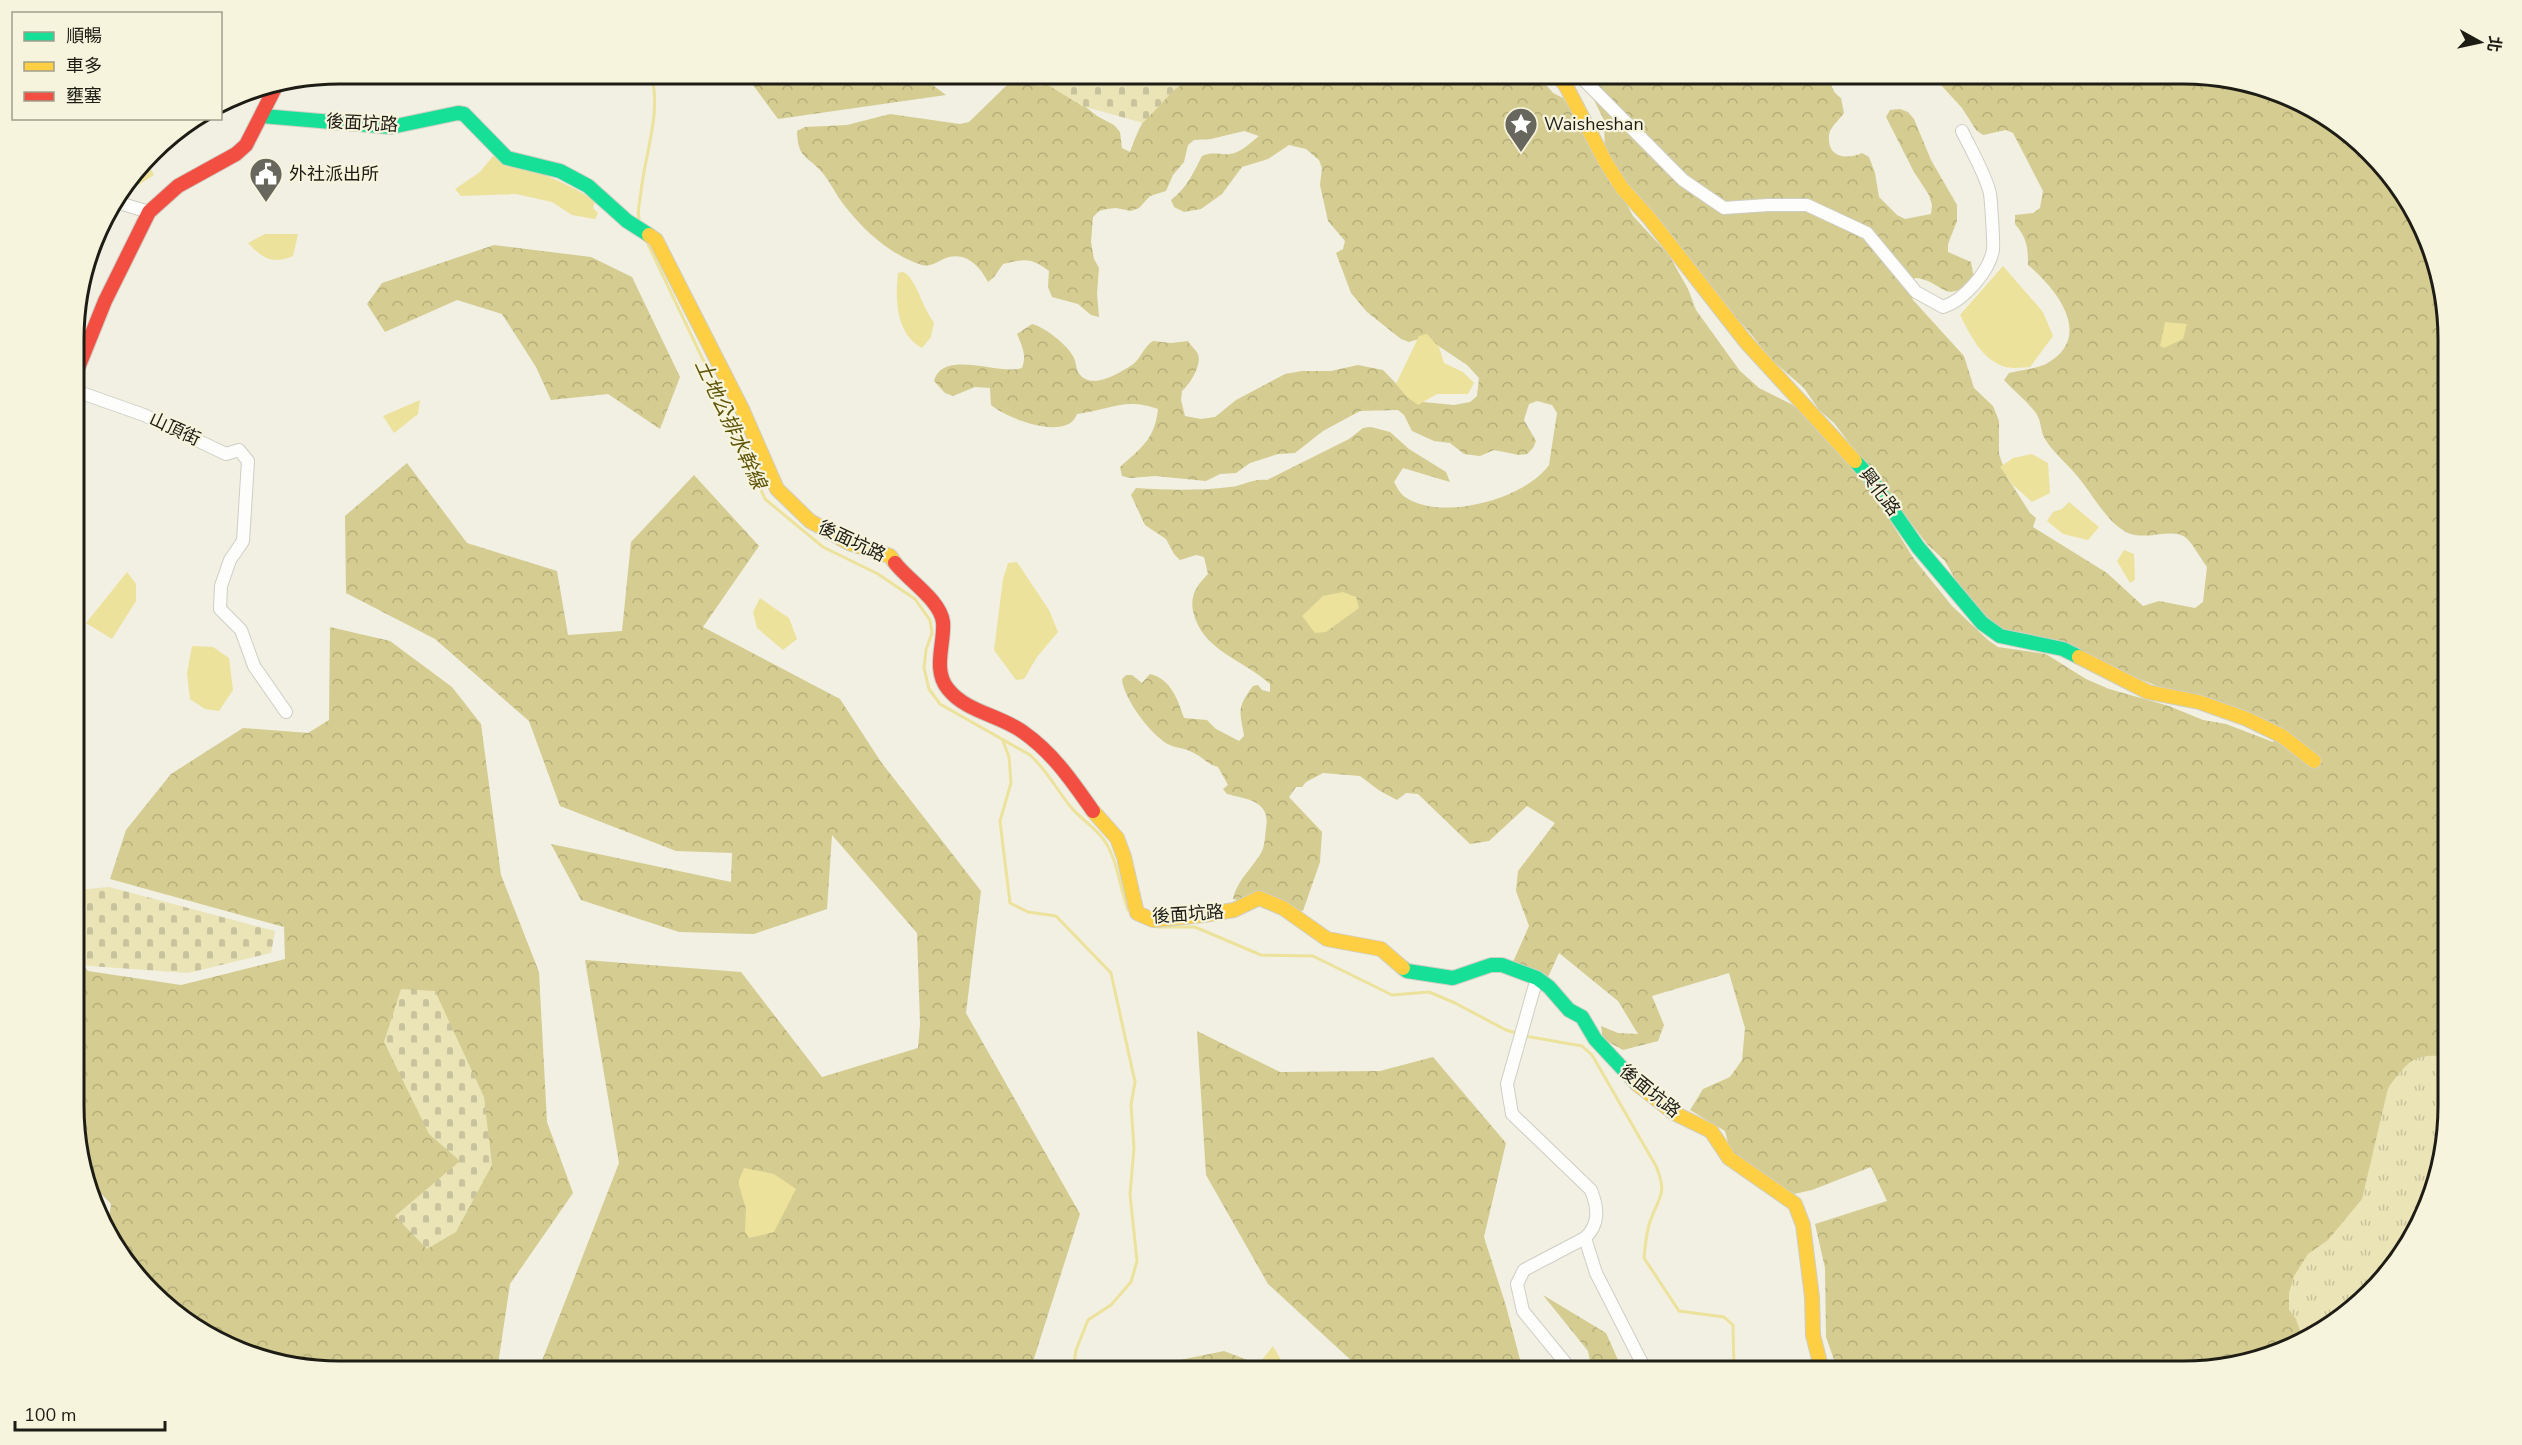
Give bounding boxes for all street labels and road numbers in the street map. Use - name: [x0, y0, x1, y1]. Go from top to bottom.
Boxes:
- street label: 後面坑路: [325, 109, 399, 137]
- street label: 山頂街: [145, 407, 205, 451]
- street label: 興化路: [1854, 463, 1906, 521]
- street label: 後面坑路: [814, 515, 890, 567]
- street label: 後面坑路: [1151, 900, 1225, 928]
- street label: 後面坑路: [1614, 1059, 1686, 1123]

